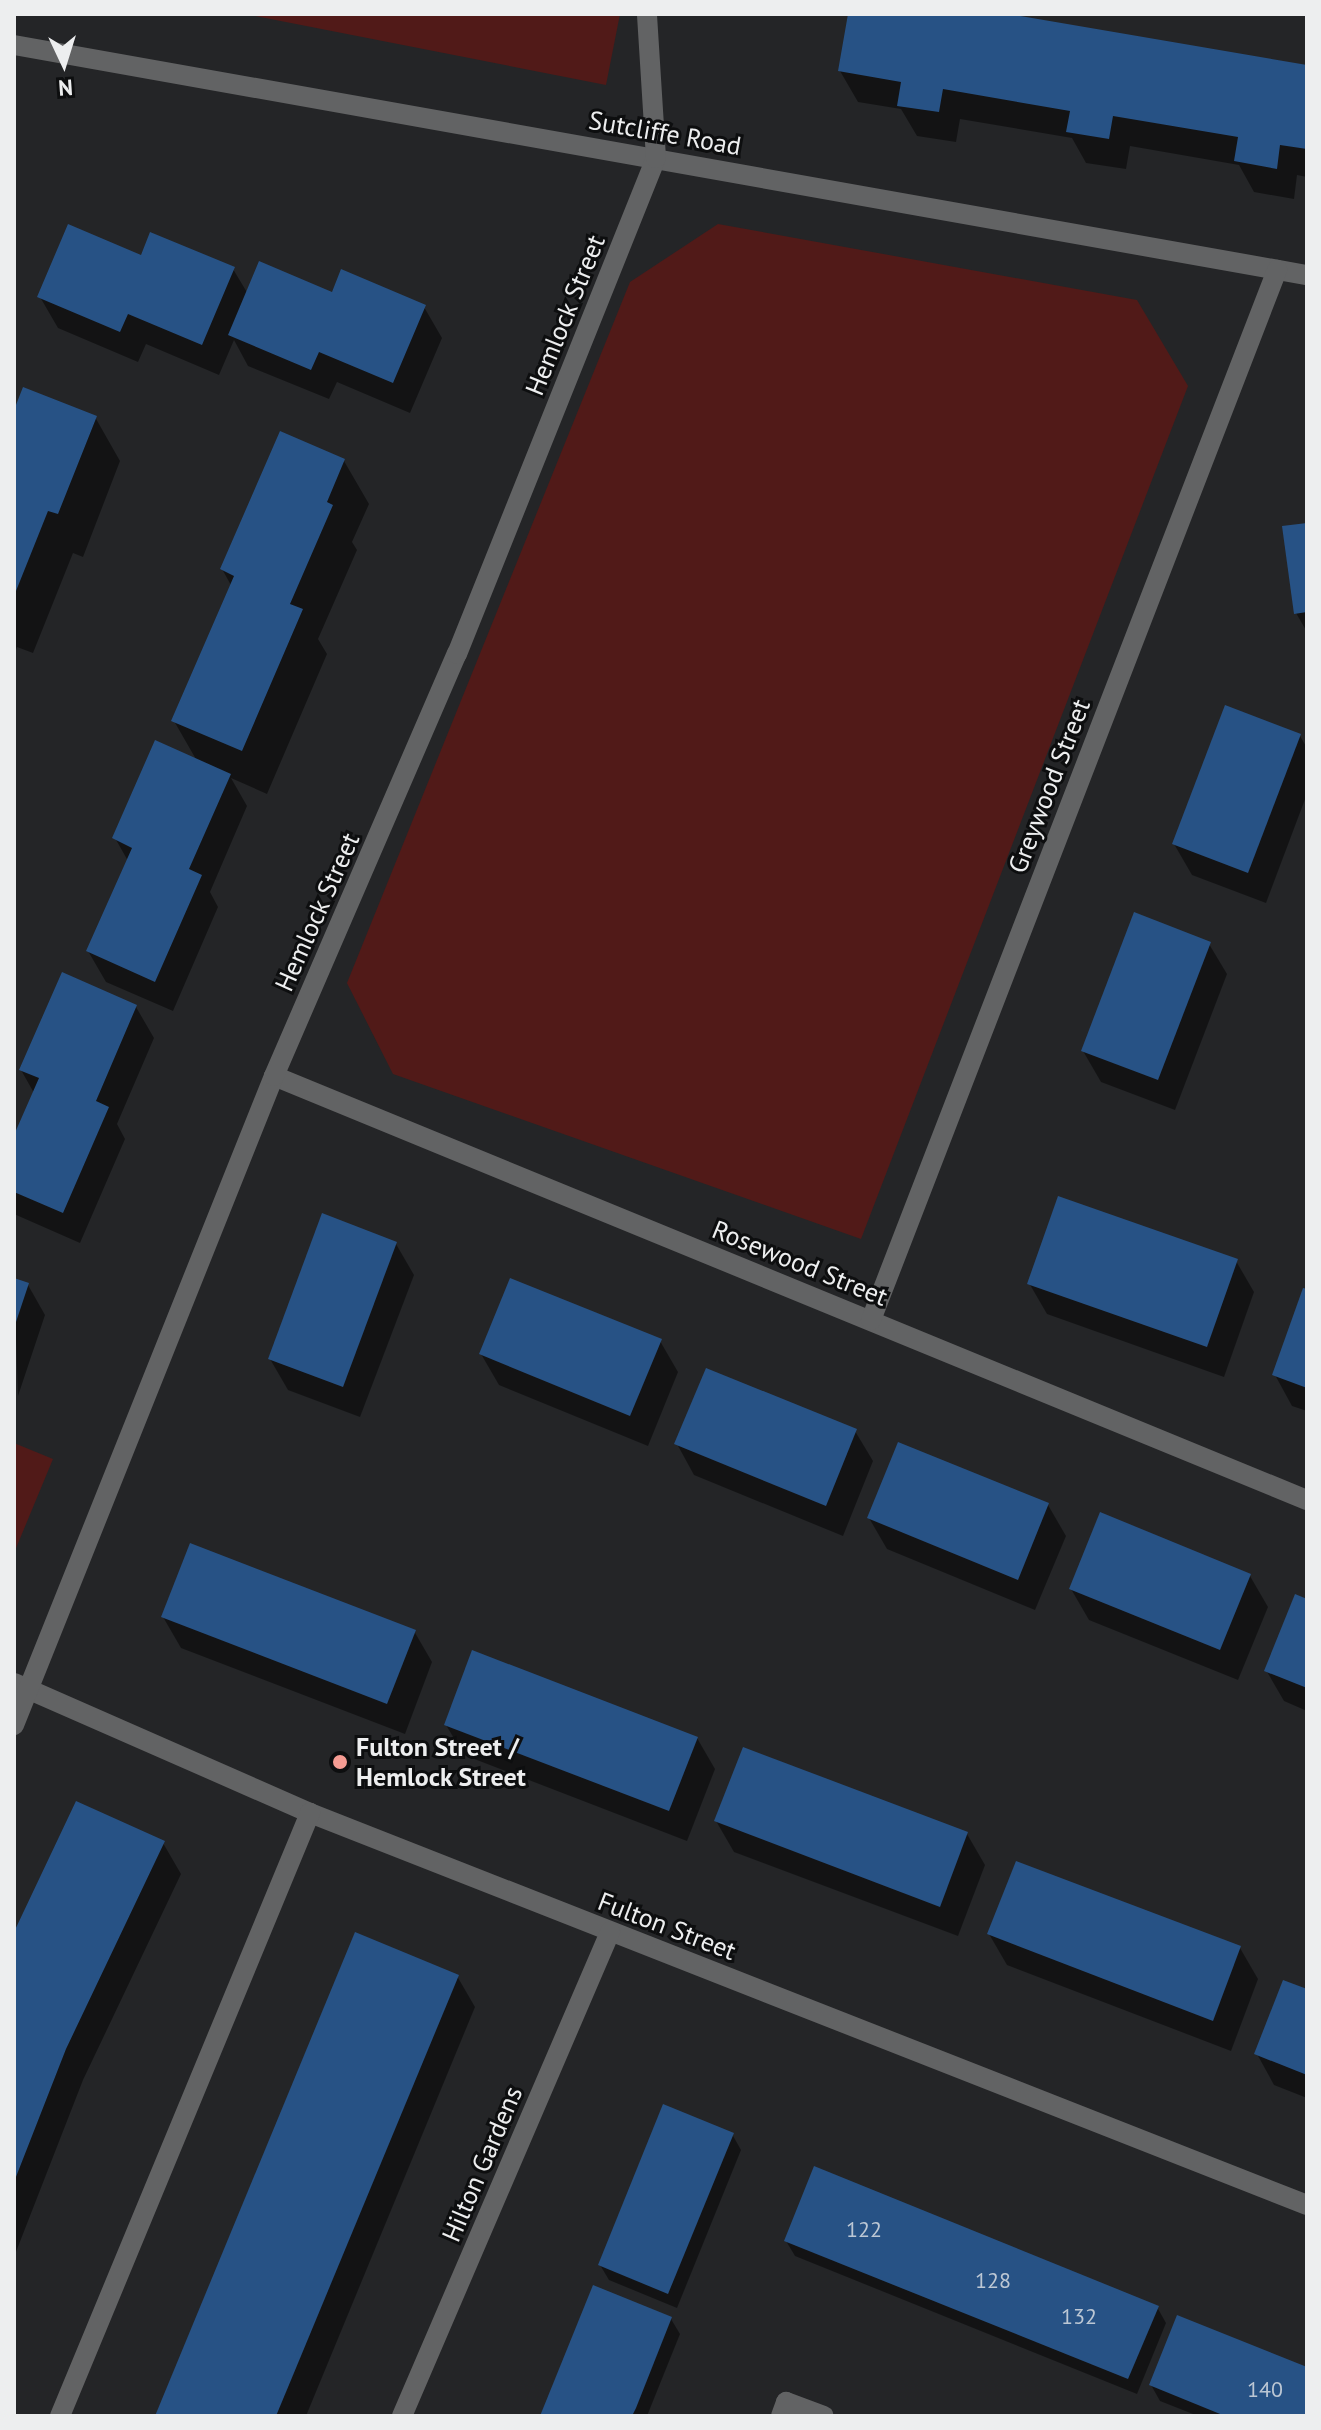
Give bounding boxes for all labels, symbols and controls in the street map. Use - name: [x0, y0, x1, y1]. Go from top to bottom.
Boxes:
- north arrow: [24, 24, 104, 104]
- text: N: [57, 73, 74, 102]
- street label: Sutcliffe Road: [586, 104, 744, 162]
- street label: Hemlock Street: [519, 230, 611, 400]
- street label: Greywood Street: [1002, 695, 1096, 877]
- street label: Hemlock Street: [268, 828, 366, 996]
- street label: Rosewood Street: [708, 1214, 892, 1312]
- place label: Fulton Street / Hemlock Street: [356, 1731, 527, 1792]
- marker: Fulton Street / Hemlock Street: [331, 1753, 349, 1771]
- street label: Fulton Street: [594, 1885, 740, 1967]
- street label: Hilton Gardens: [435, 2082, 529, 2246]
- house number: 122: [846, 2217, 882, 2243]
- house number: 128: [975, 2268, 1011, 2294]
- house number: 132: [1061, 2304, 1097, 2330]
- house number: 140: [1247, 2377, 1283, 2403]

